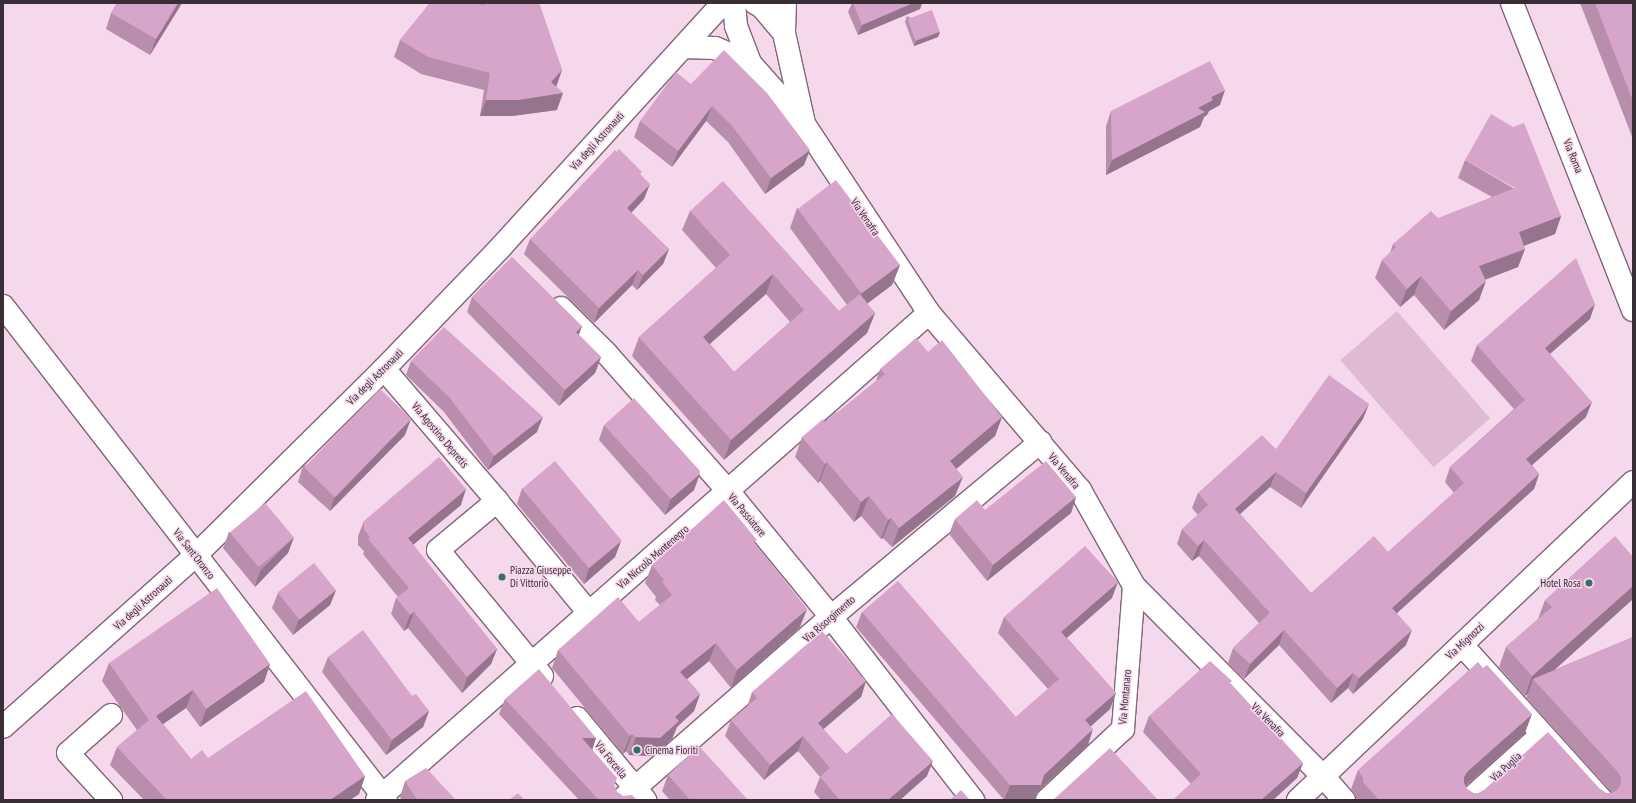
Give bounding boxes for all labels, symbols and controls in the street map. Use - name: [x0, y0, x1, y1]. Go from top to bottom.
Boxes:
- street label: Via degli Astronauti: [567, 109, 627, 173]
- street label: Via Roma: [1560, 137, 1586, 175]
- street label: Via Venafra: [848, 196, 882, 238]
- street label: Via degli Astronauti: [344, 346, 406, 408]
- street label: Via Agostino Depretis: [409, 399, 471, 471]
- street label: Via Venafra: [1045, 450, 1083, 492]
- street label: Via Passiatore: [725, 491, 769, 539]
- street label: Via Niccolò Montenegro: [615, 522, 691, 592]
- street label: Via Sant'Oronzo: [170, 526, 218, 582]
- place label: Piazza Giuseppe Di Vittorio: [510, 564, 571, 590]
- marker: Piazza Giuseppe Di Vittorio: [497, 572, 507, 582]
- street label: Via degli Astronauti: [111, 573, 175, 633]
- place label: Hotel Rosa: [1540, 576, 1581, 590]
- marker: Hotel Rosa: [1584, 578, 1594, 588]
- street label: Via Risorgimento: [800, 593, 858, 645]
- street label: Via Mignozzi: [1443, 620, 1487, 662]
- street label: Via Montanaro: [1116, 669, 1134, 725]
- street label: Via Venafra: [1248, 700, 1288, 740]
- street label: Via Forcella: [592, 739, 630, 781]
- place label: Cinema Fioriti: [645, 743, 698, 757]
- marker: Cinema Fioriti: [632, 745, 642, 755]
- street label: Via Puglia: [1488, 749, 1524, 785]

